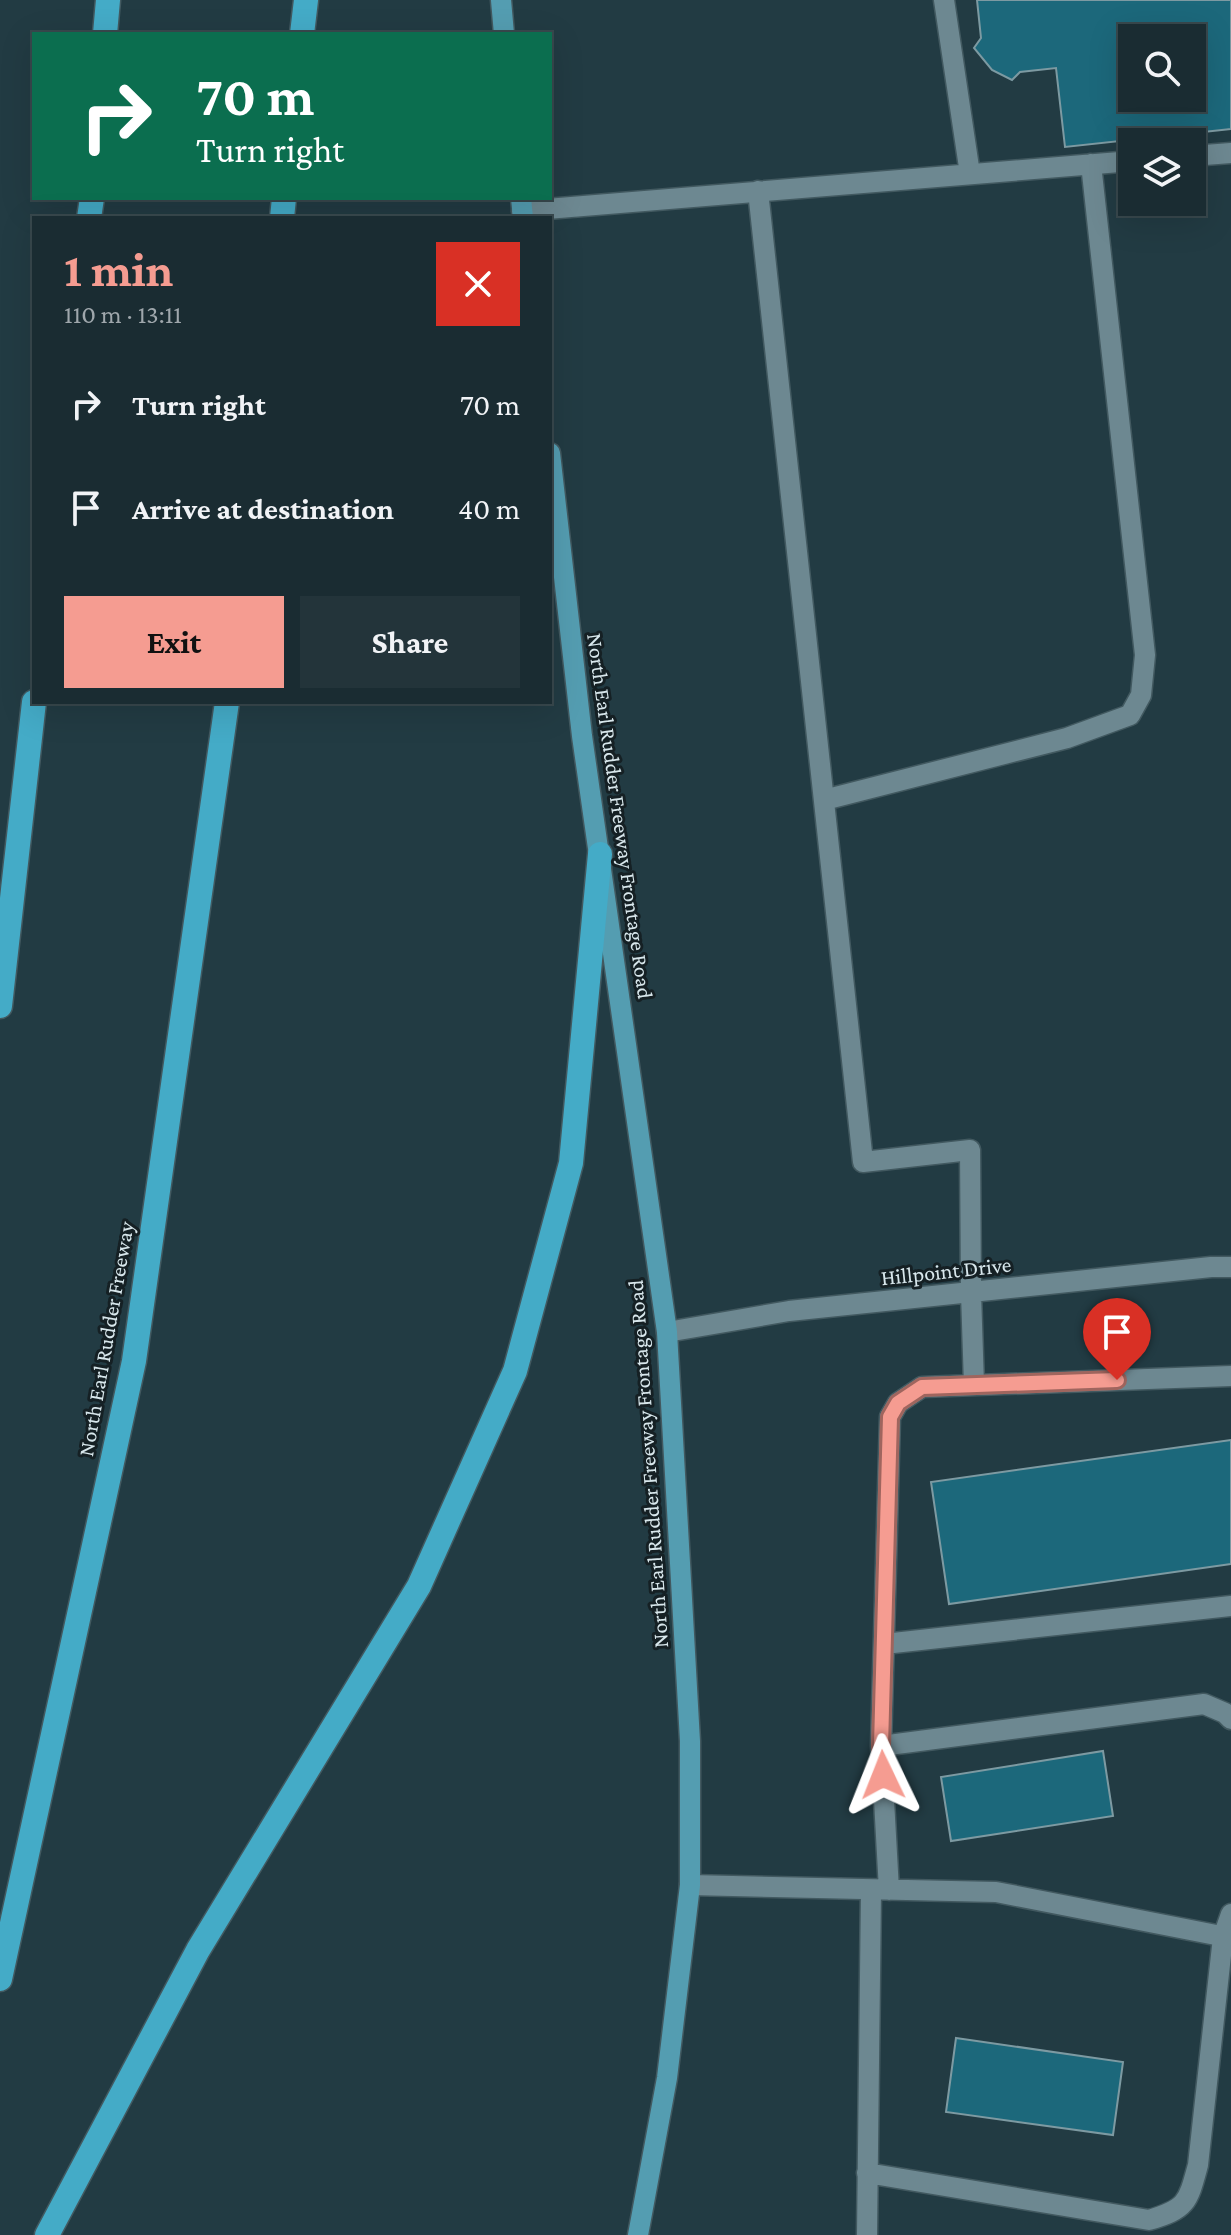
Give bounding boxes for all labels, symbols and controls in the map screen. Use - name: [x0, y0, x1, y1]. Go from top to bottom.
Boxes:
- map controls: [1118, 24, 1206, 216]
- button: search: [1118, 24, 1206, 112]
- icon: right: [64, 64, 168, 168]
- text: 70 m: [196, 65, 315, 127]
- button: layers: [1118, 128, 1206, 216]
- text: Turn right: [196, 130, 344, 170]
- button: close: [436, 242, 520, 326]
- text: 1 min: [64, 243, 173, 296]
- text: 110 m · 13:11: [64, 300, 182, 329]
- icon: right: [64, 382, 108, 426]
- text: Turn right: [132, 388, 266, 421]
- text: 70 m: [460, 388, 520, 421]
- icon: arrive: [64, 486, 108, 530]
- text: Arrive at destination: [132, 492, 394, 525]
- text: 40 m: [458, 492, 520, 525]
- button: Exit: [64, 596, 284, 688]
- button: Share: [300, 596, 520, 688]
- street label: North Earl Rudder Freeway Frontage Road: [582, 631, 658, 1001]
- street label: North Earl Rudder Freeway: [73, 1219, 139, 1458]
- street label: Hillpoint Drive: [880, 1252, 1012, 1290]
- street label: North Earl Rudder Freeway Frontage Road: [623, 1279, 673, 1649]
- pin: [1083, 1298, 1151, 1380]
- icon: arrive: [1095, 1310, 1139, 1354]
- position arrow: [841, 1733, 925, 1817]

